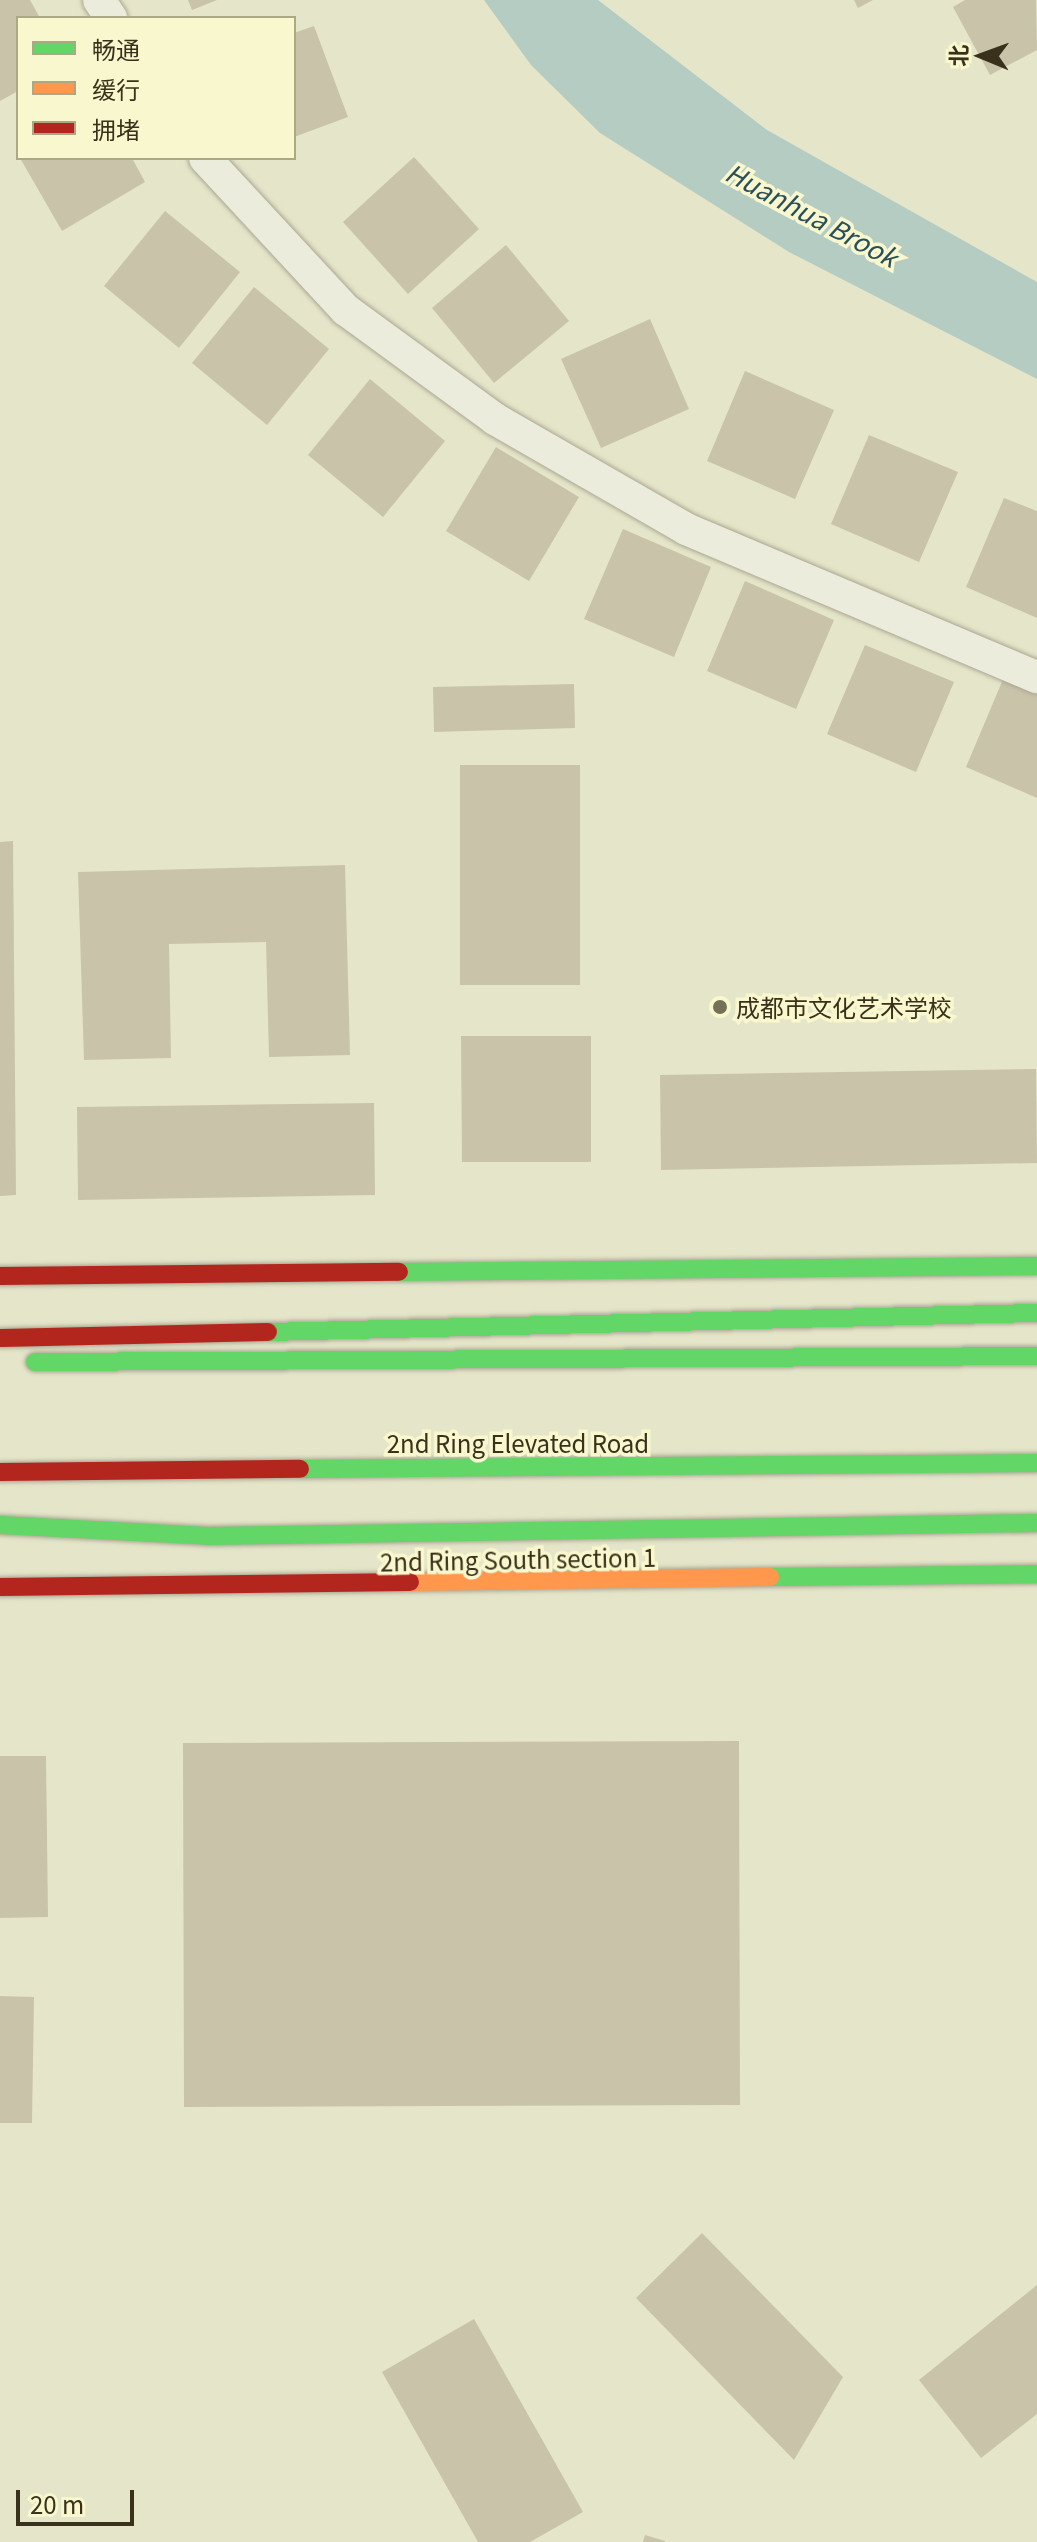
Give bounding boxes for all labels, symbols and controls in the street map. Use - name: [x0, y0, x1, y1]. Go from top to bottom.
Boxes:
- legend: [16, 16, 296, 160]
- north arrow: [941, 16, 1021, 96]
- text: 畅通: [92, 31, 140, 66]
- text: 北: [941, 44, 973, 67]
- text: 缓行: [92, 71, 140, 106]
- text: 拥堵: [92, 111, 140, 146]
- water label: Huanhua Brook: [721, 156, 903, 272]
- place label: 成都市文化艺术学校: [736, 993, 952, 1021]
- marker: 成都市文化艺术学校: [711, 998, 729, 1016]
- street label: 2nd Ring Elevated Road: [387, 1429, 649, 1457]
- street label: 2nd Ring South section 1: [380, 1542, 656, 1576]
- scale bar: [20, 2474, 138, 2524]
- text: 20 m: [30, 2486, 84, 2521]

